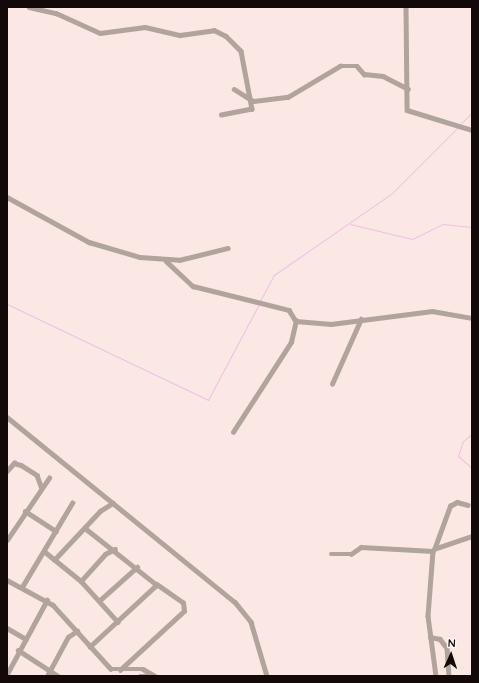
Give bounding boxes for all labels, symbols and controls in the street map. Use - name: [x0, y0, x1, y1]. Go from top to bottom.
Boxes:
- north arrow: [431, 635, 471, 675]
- text: N: [447, 636, 456, 650]

